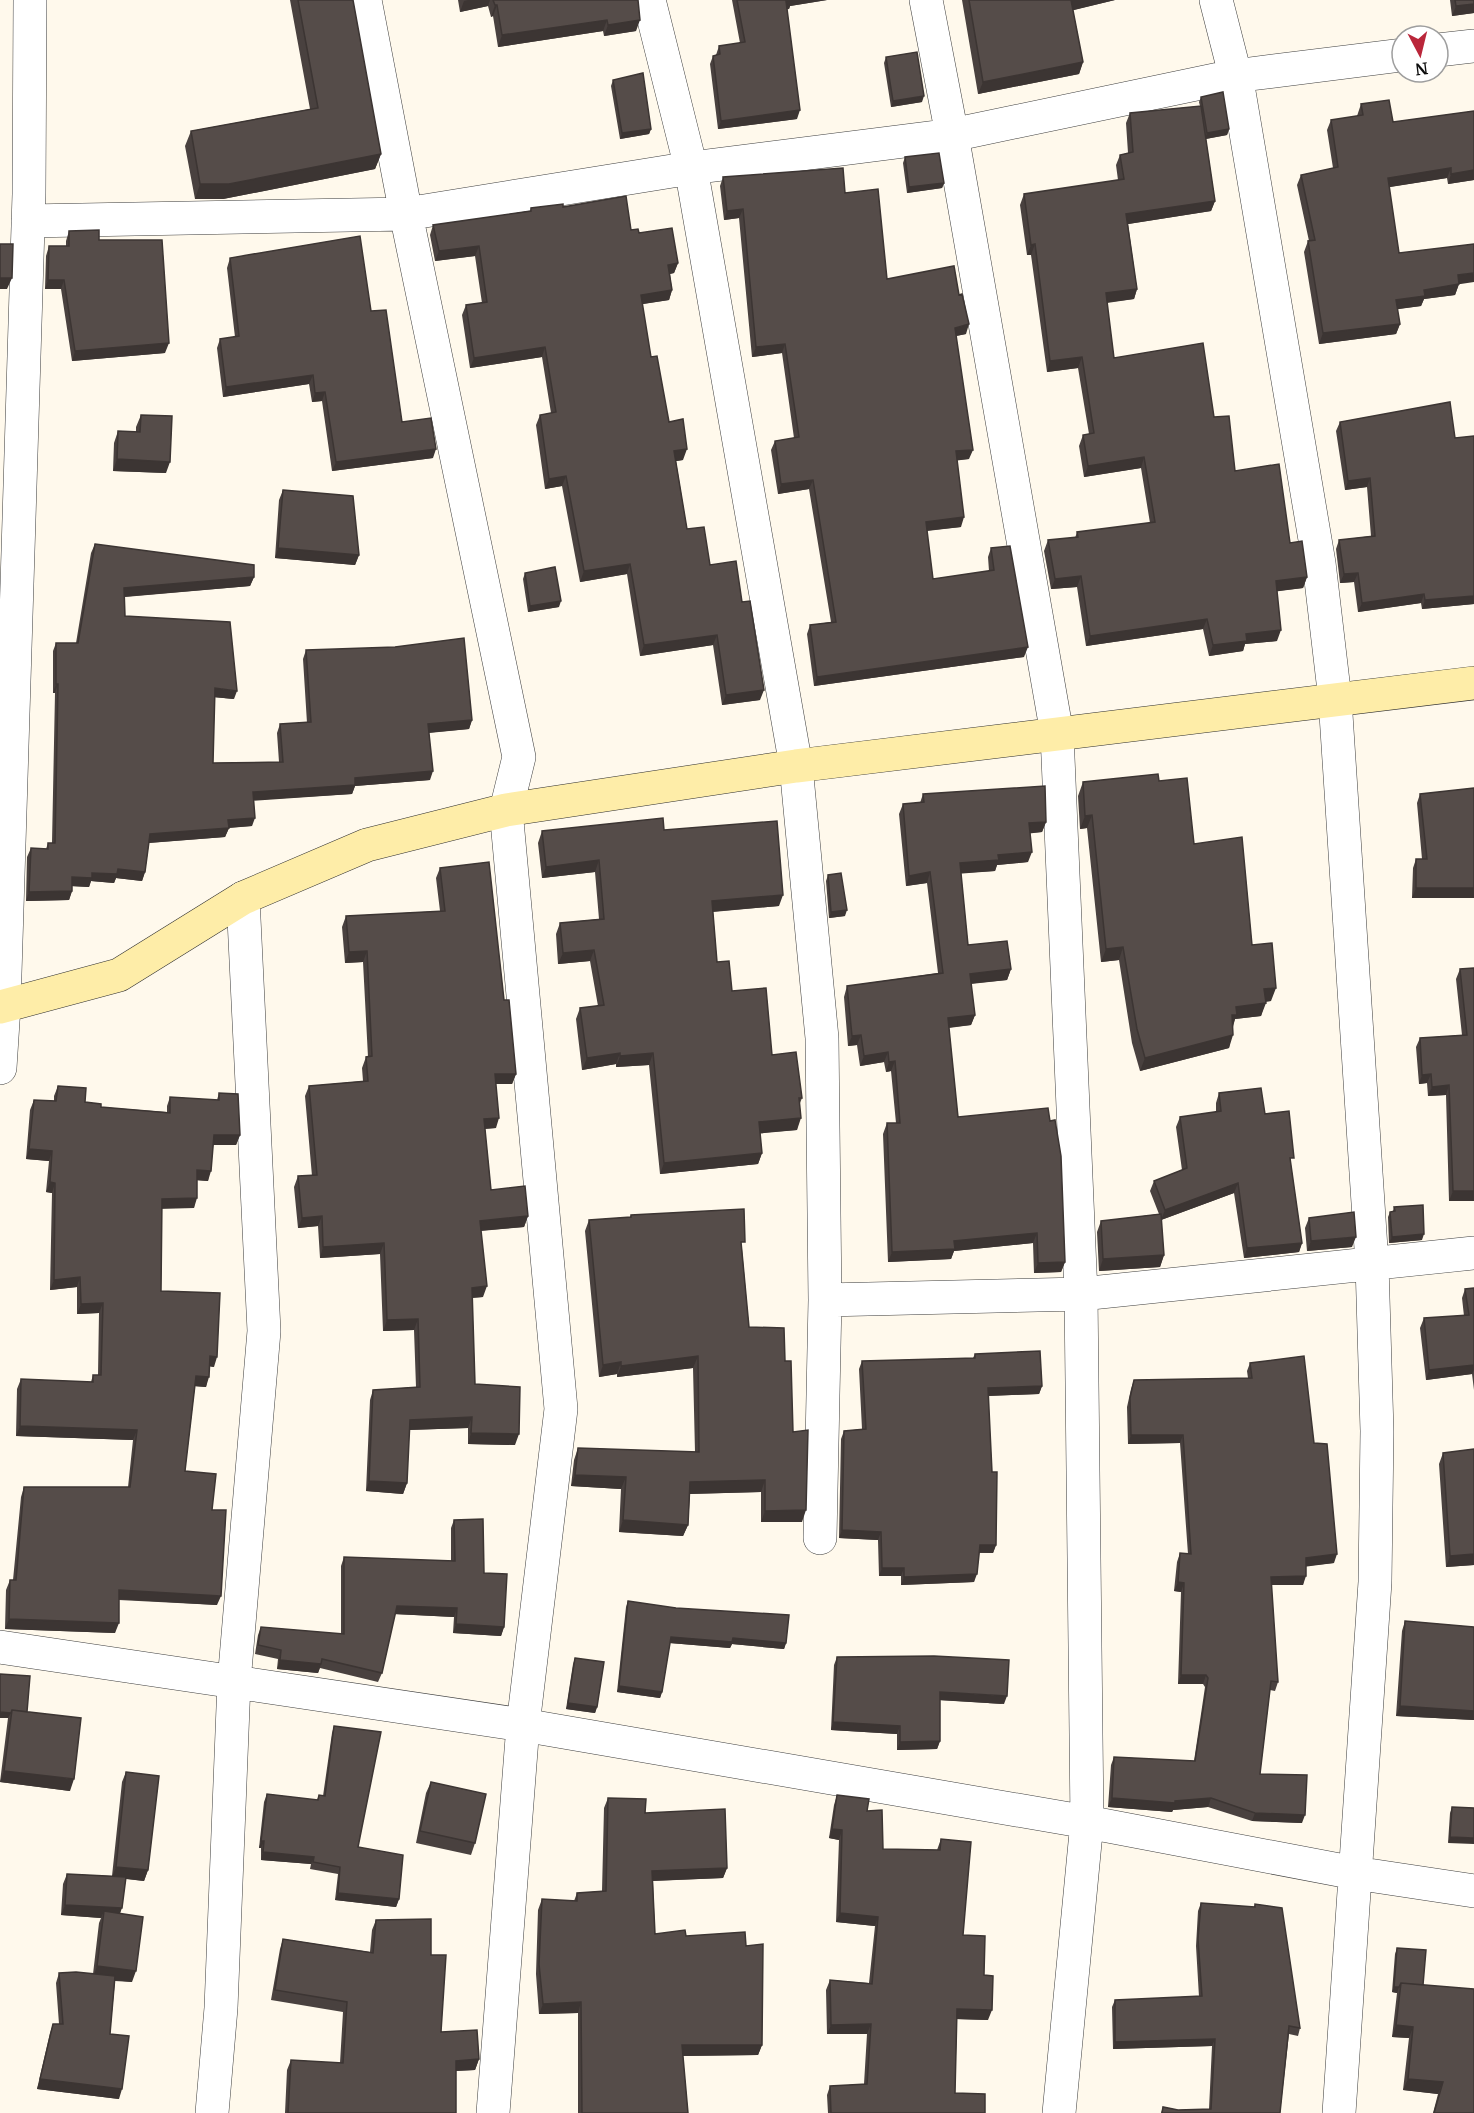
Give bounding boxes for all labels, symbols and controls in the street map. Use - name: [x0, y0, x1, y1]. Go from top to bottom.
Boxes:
- north arrow: [1390, 24, 1450, 84]
- text: N: [1414, 58, 1429, 80]

